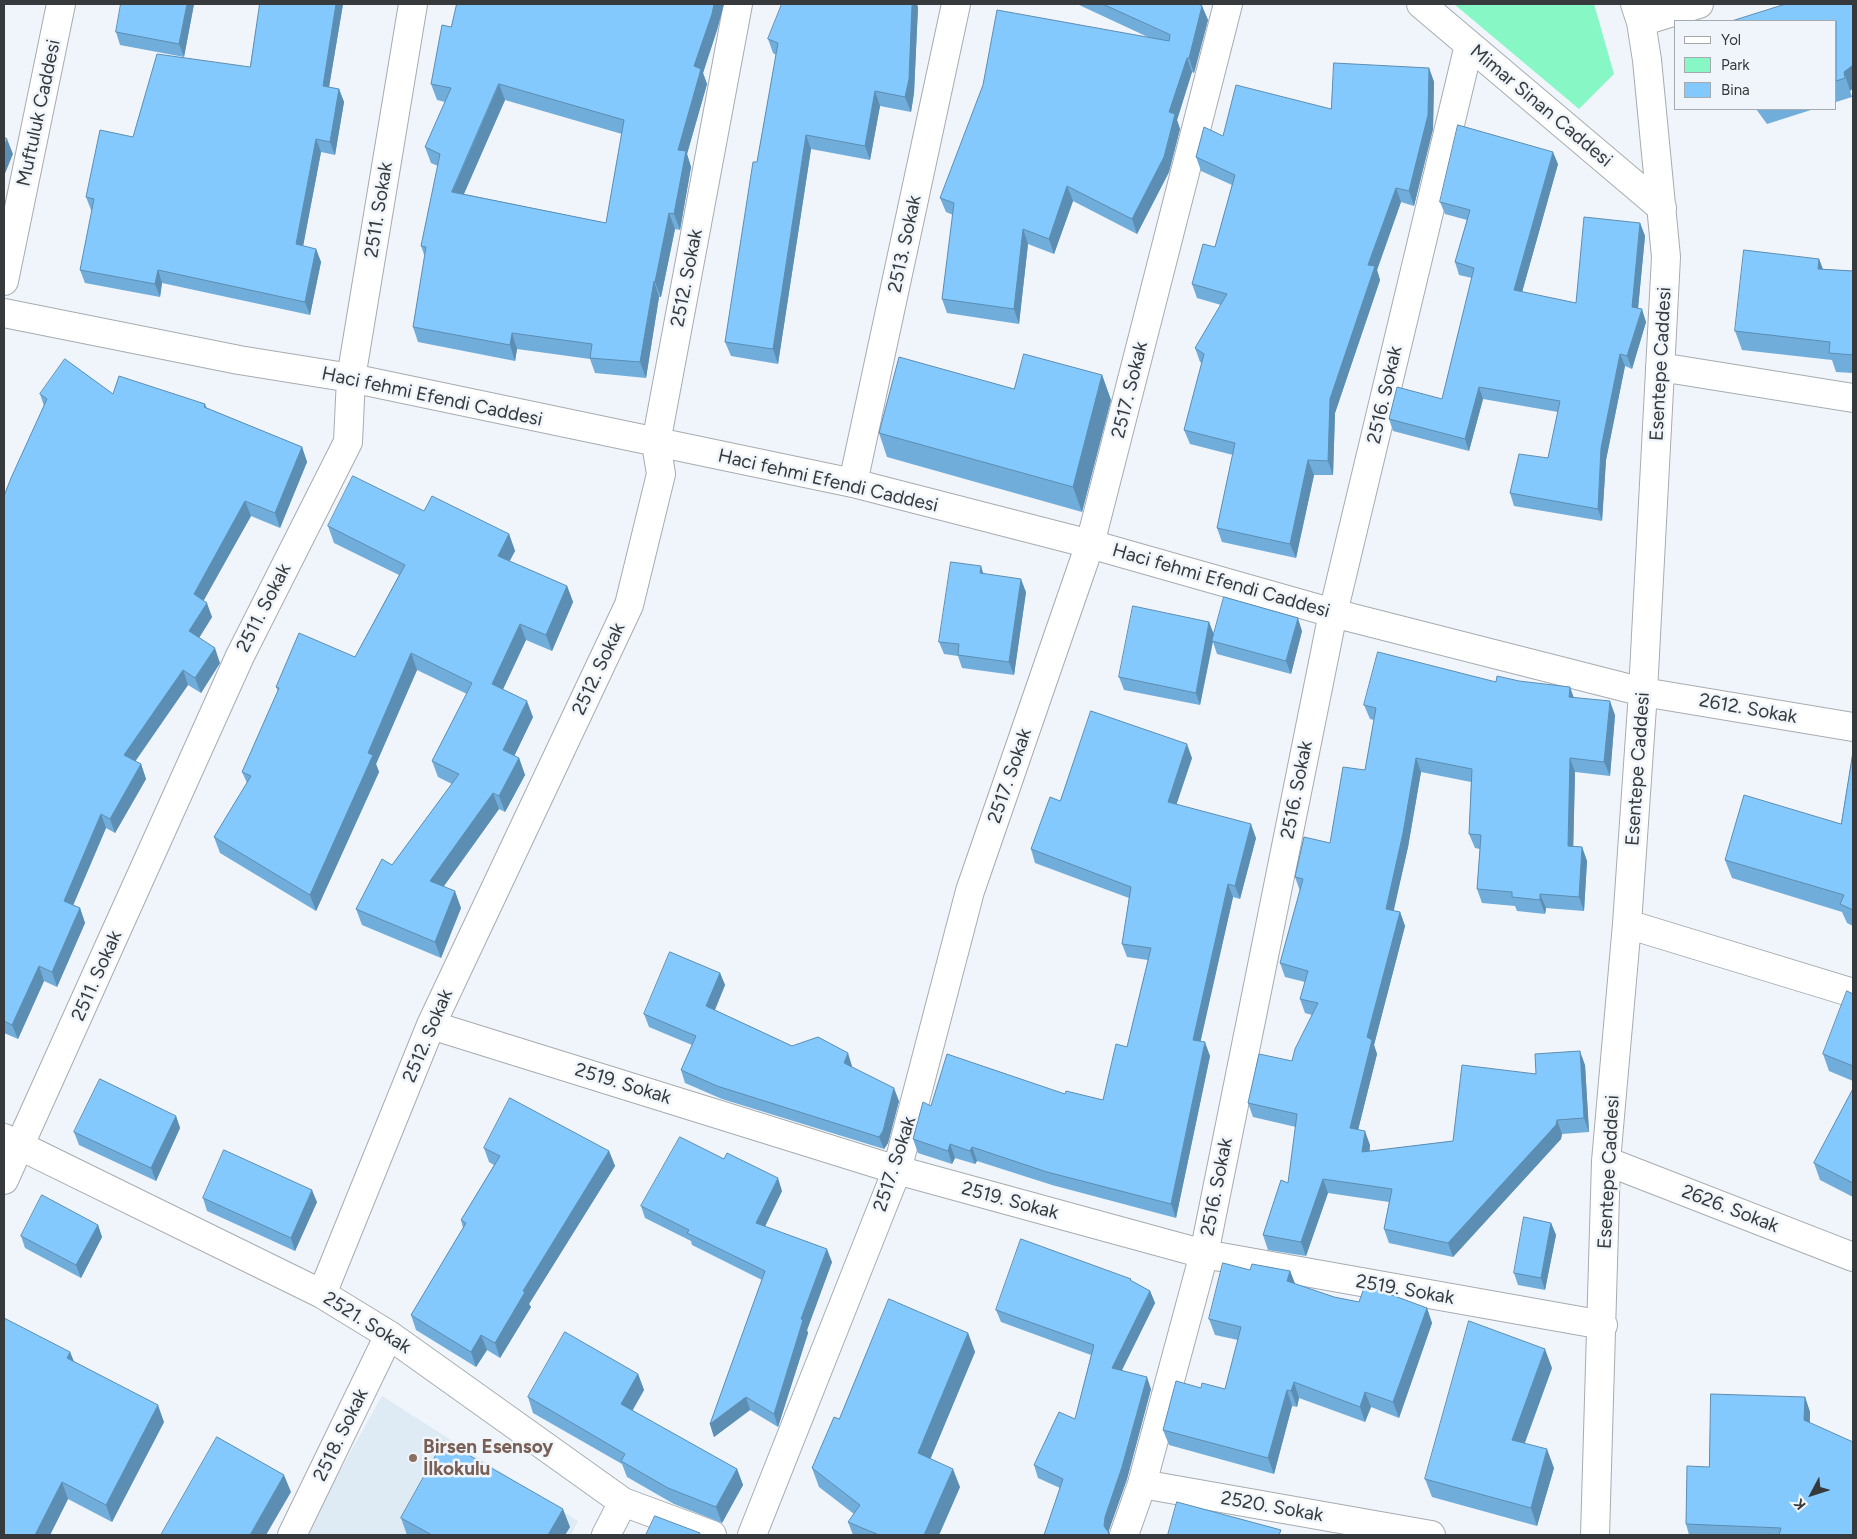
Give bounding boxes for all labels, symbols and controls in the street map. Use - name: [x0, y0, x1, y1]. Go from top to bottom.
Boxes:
- legend: [1674, 20, 1837, 110]
- text: Yol: [1721, 31, 1741, 49]
- street label: Muftuluk Caddesi: [12, 38, 66, 188]
- street label: Mimar Sinan Caddesi: [1465, 40, 1617, 172]
- text: Park: [1721, 56, 1750, 74]
- text: Bina: [1721, 81, 1750, 99]
- street label: 2511. Sokak: [360, 161, 398, 259]
- street label: 2513. Sokak: [884, 193, 926, 295]
- street label: 2512. Sokak: [666, 227, 708, 329]
- street label: Esentepe Caddesi: [1646, 286, 1676, 442]
- street label: 2517. Sokak: [1107, 339, 1153, 441]
- street label: 2516. Sokak: [1363, 344, 1407, 446]
- street label: Haci fehmi Efendi Caddesi: [319, 362, 545, 432]
- street label: Haci fehmi Efendi Caddesi: [716, 445, 940, 517]
- street label: Haci fehmi Efendi Caddesi: [1110, 539, 1332, 623]
- street label: 2511. Sokak: [232, 560, 296, 656]
- street label: 2512. Sokak: [568, 619, 630, 719]
- street label: 2612. Sokak: [1697, 689, 1799, 729]
- street label: Esentepe Caddesi: [1621, 691, 1655, 847]
- street label: 2517. Sokak: [983, 726, 1037, 826]
- street label: 2516. Sokak: [1276, 739, 1318, 841]
- street label: 2511. Sokak: [67, 927, 127, 1025]
- street label: 2512. Sokak: [398, 986, 458, 1086]
- street label: 2519. Sokak: [572, 1059, 674, 1109]
- street label: Esentepe Caddesi: [1594, 1094, 1624, 1250]
- street label: 2517. Sokak: [869, 1113, 921, 1215]
- street label: 2516. Sokak: [1196, 1136, 1238, 1238]
- street label: 2519. Sokak: [959, 1177, 1061, 1225]
- street label: 2626. Sokak: [1678, 1180, 1782, 1238]
- street label: 2519. Sokak: [1354, 1270, 1456, 1310]
- street label: 2521. Sokak: [319, 1287, 415, 1359]
- street label: 2518. Sokak: [309, 1385, 373, 1485]
- place label: Birsen Esensoy İlkokulu: [423, 1436, 553, 1480]
- marker: Birsen Esensoy İlkokulu: [407, 1452, 419, 1464]
- north arrow: [1787, 1469, 1837, 1519]
- street label: 2520. Sokak: [1219, 1487, 1325, 1527]
- text: K: [1791, 1495, 1810, 1513]

